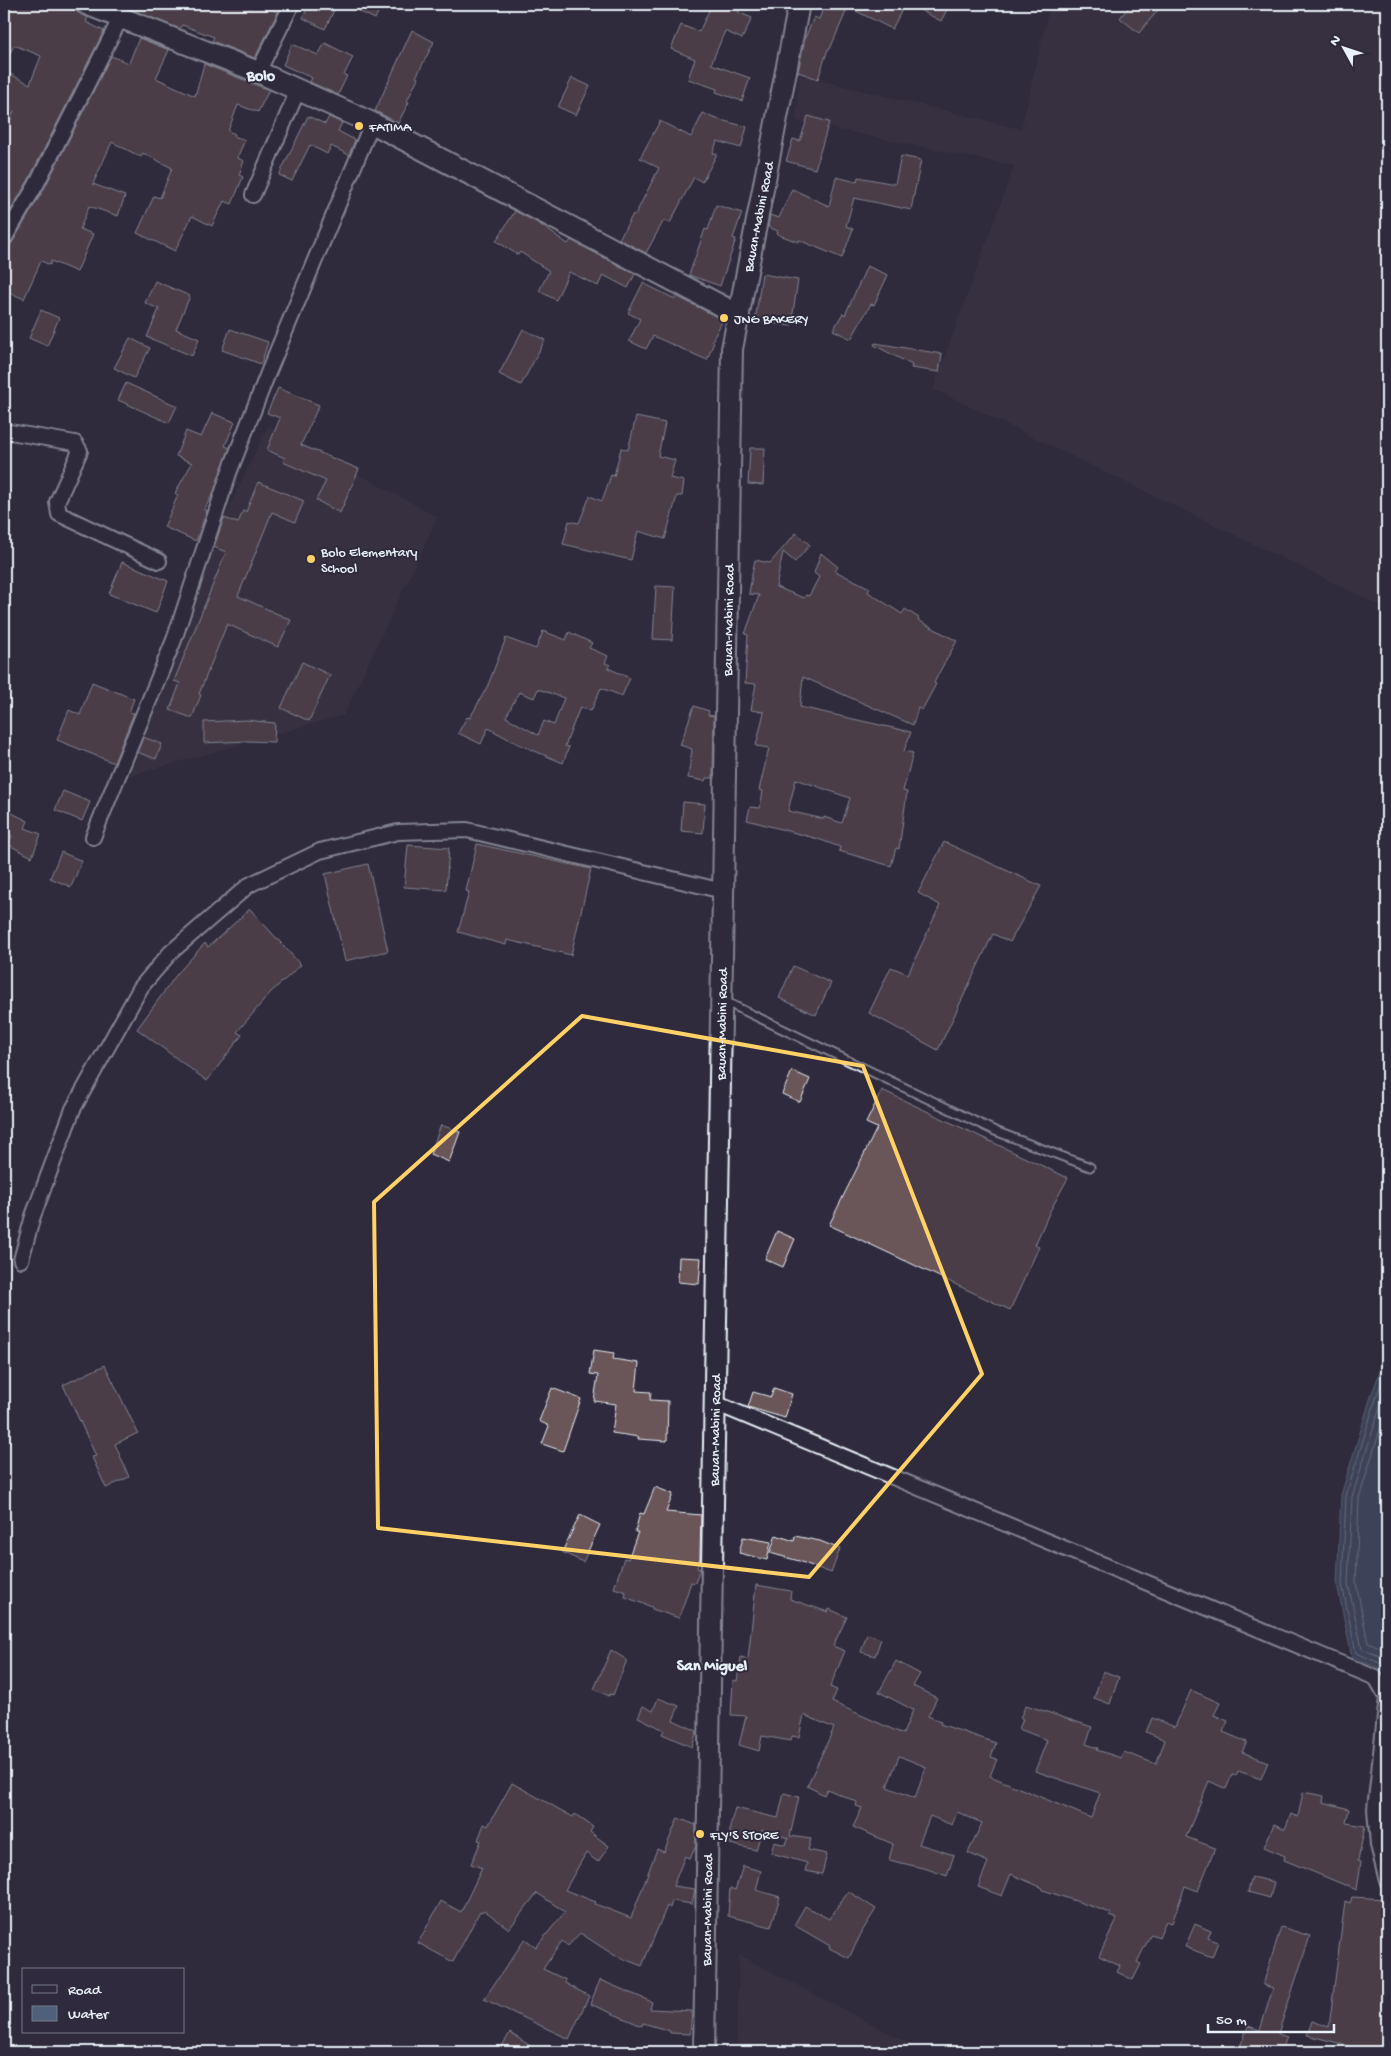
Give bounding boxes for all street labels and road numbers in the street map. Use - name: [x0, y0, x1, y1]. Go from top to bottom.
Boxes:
- street label: Bauan-Mabini Road: [741, 159, 780, 275]
- street label: Bauan-Mabini Road: [721, 562, 739, 677]
- street label: Bauan-Mabini Road: [714, 966, 733, 1081]
- street label: Bauan-Mabini Road: [707, 1372, 726, 1487]
- street label: Bauan-Mabini Road: [699, 1852, 718, 1967]

